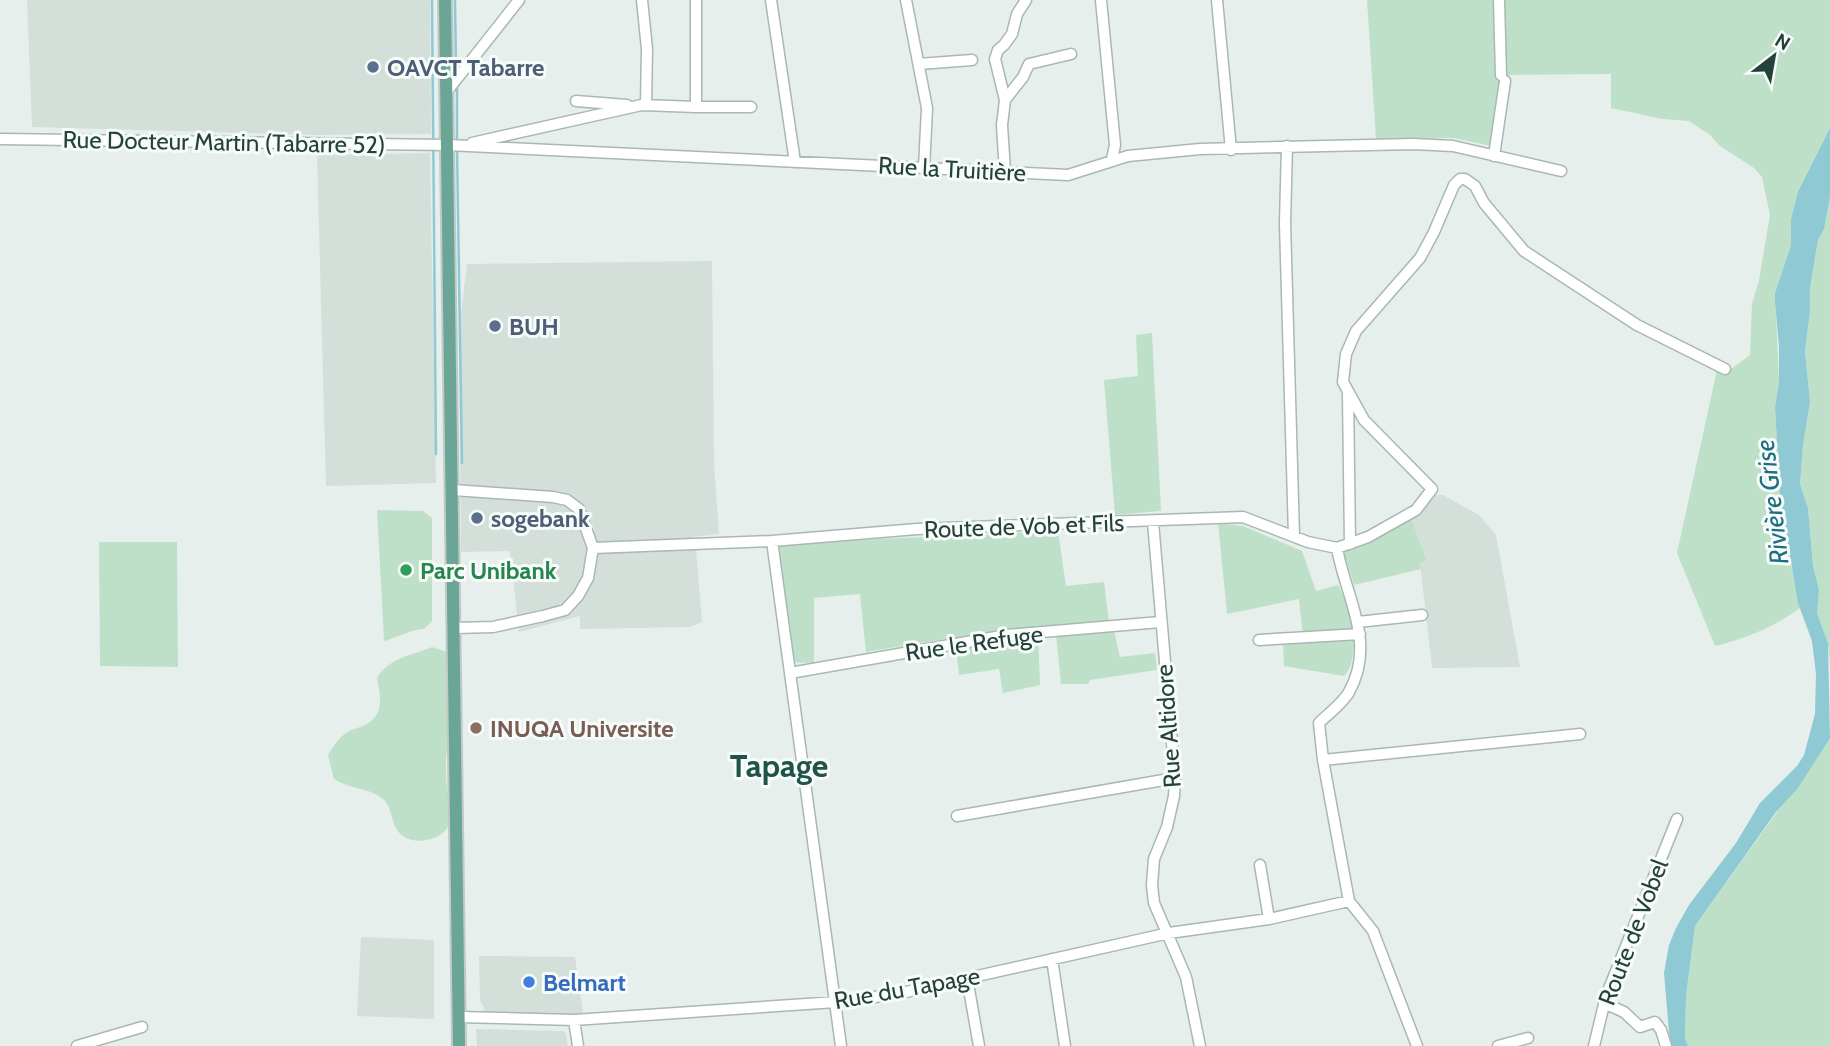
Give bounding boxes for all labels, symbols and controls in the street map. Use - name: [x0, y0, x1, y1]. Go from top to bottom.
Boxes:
- north arrow: [1739, 21, 1809, 91]
- text: N: [1771, 29, 1794, 55]
- place label: OAVCT Tabarre: [387, 53, 544, 82]
- marker: OAVCT Tabarre: [365, 59, 381, 75]
- street label: Rue Docteur Martin (Tabarre 52): [62, 125, 386, 159]
- street label: Rue la Truitière: [877, 151, 1027, 187]
- place label: BUH: [509, 312, 559, 341]
- marker: BUH: [487, 318, 503, 334]
- water label: Rivière Grise: [1748, 438, 1796, 566]
- place label: sogebank: [491, 504, 590, 533]
- street label: Route de Vob et Fils: [923, 508, 1125, 544]
- marker: sogebank: [469, 510, 485, 526]
- place label: Parc Unibank: [420, 556, 557, 585]
- marker: Parc Unibank: [398, 562, 414, 578]
- street label: Rue le Refuge: [903, 619, 1045, 667]
- street label: Rue Altidore: [1149, 663, 1187, 789]
- place label: INUQA Universite: [490, 714, 674, 743]
- marker: INUQA Universite: [468, 720, 484, 736]
- district label: Tapage: [730, 746, 828, 785]
- street label: Route de Vobel: [1592, 855, 1674, 1009]
- street label: Rue du Tapage: [832, 961, 982, 1015]
- place label: Belmart: [543, 968, 626, 997]
- marker: Belmart: [521, 974, 537, 990]

